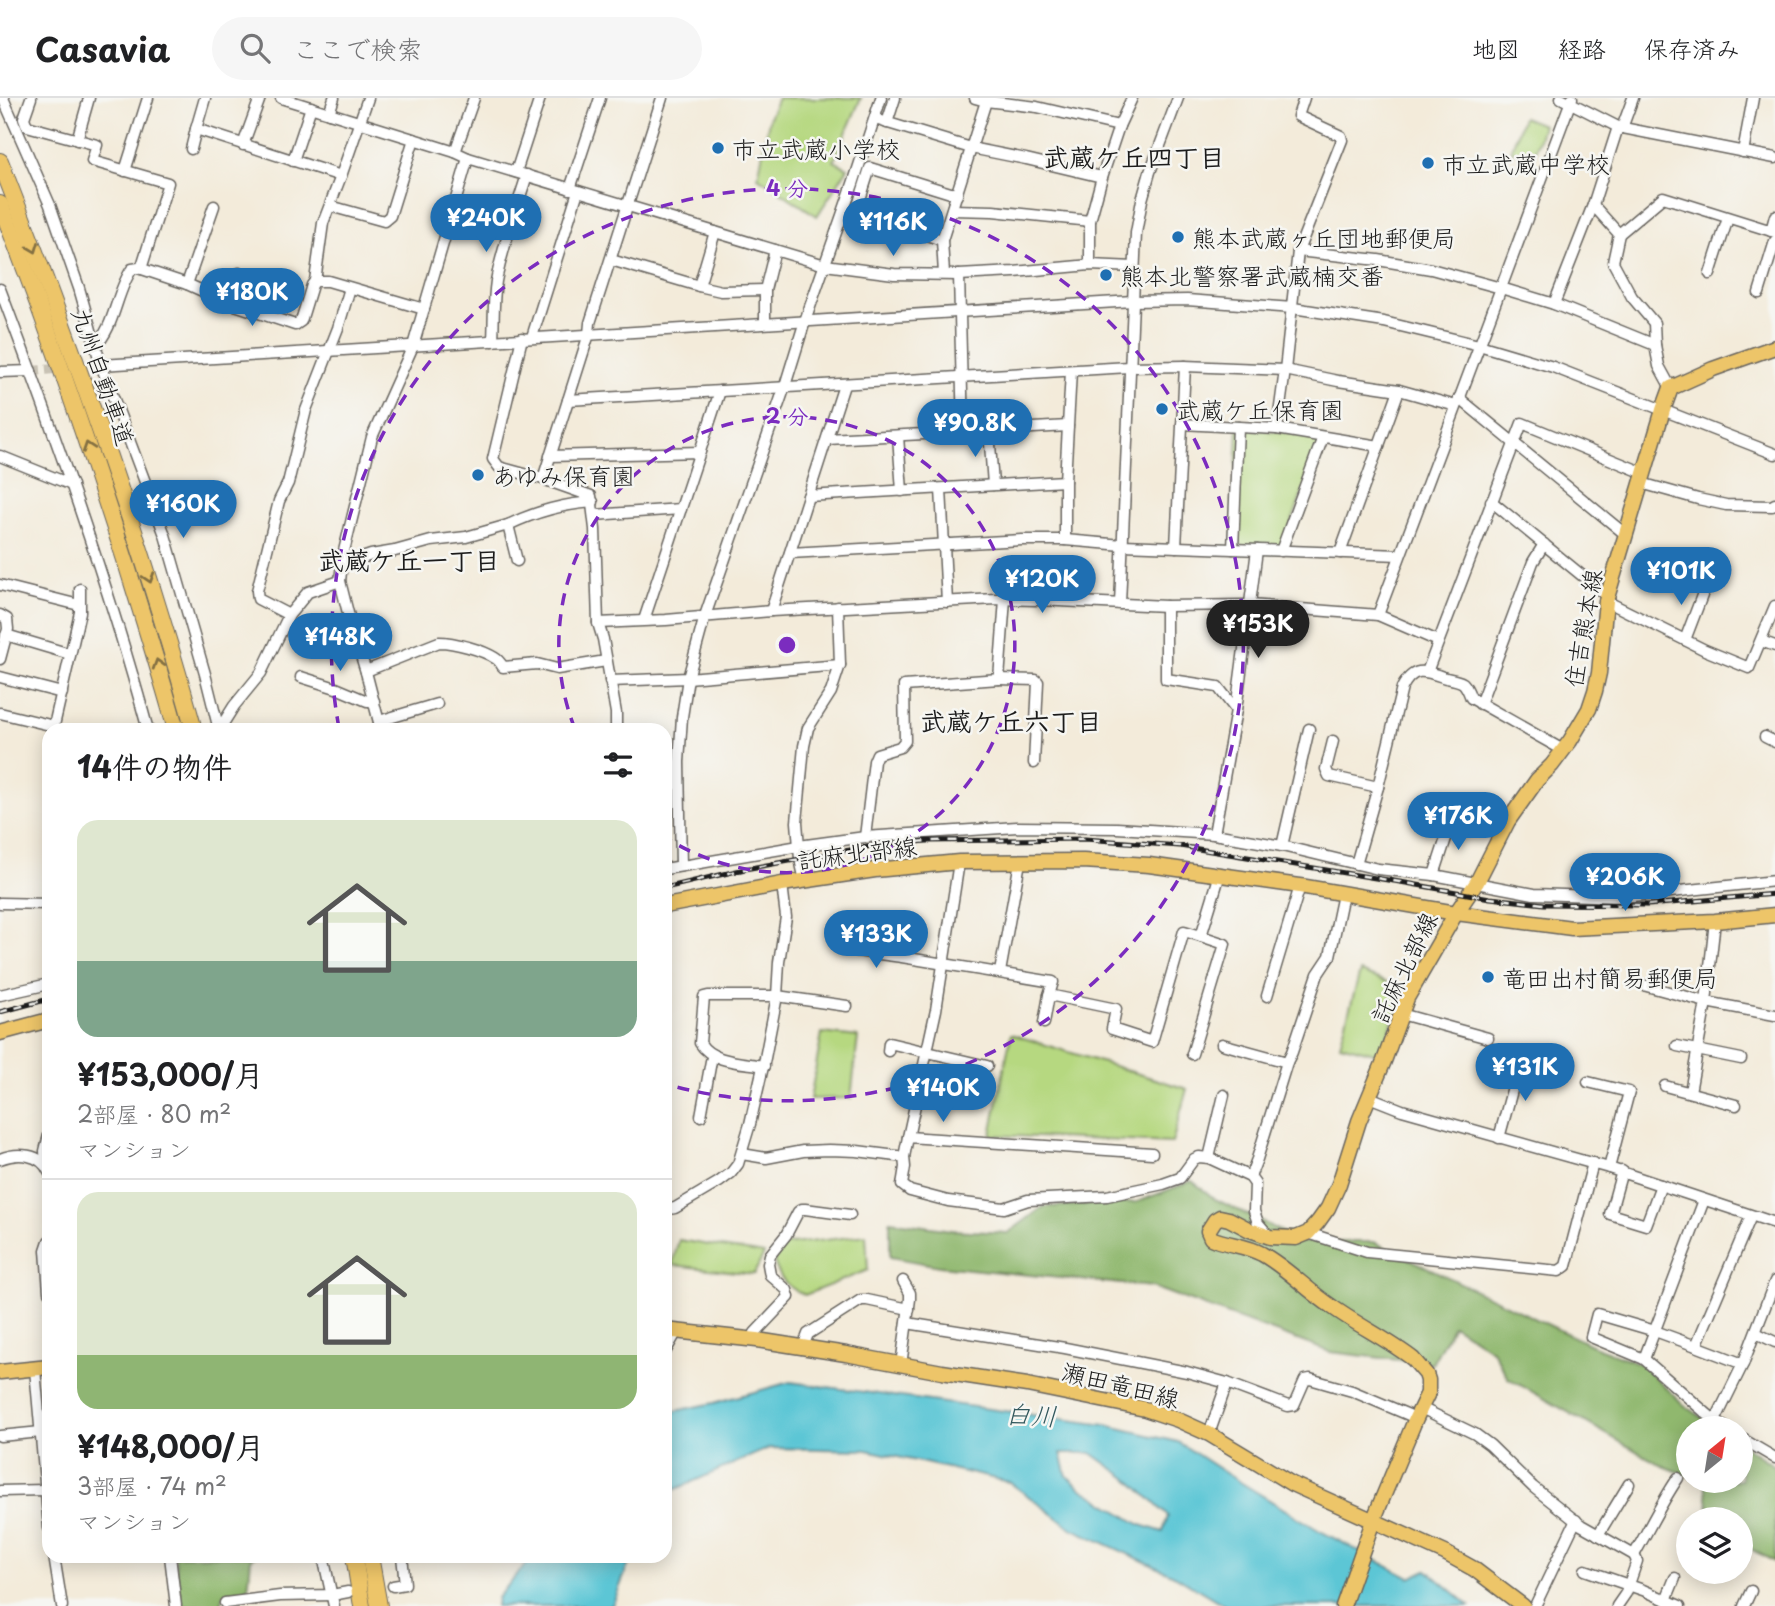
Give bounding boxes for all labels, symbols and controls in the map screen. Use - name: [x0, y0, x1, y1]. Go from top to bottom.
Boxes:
- search box: [212, 17, 702, 80]
- text: Casavia: [35, 23, 170, 73]
- icon: search: [236, 29, 274, 67]
- text: ここで検索: [292, 29, 422, 68]
- text: 地図: [1472, 30, 1520, 66]
- text: 経路: [1558, 30, 1606, 66]
- text: 保存済み: [1644, 30, 1740, 66]
- place label: 市立武蔵小学校: [732, 130, 900, 166]
- district label: 武蔵ケ丘四丁目: [1043, 137, 1225, 176]
- marker: 市立武蔵小学校: [710, 140, 726, 156]
- place label: 市立武蔵中学校: [1442, 145, 1610, 181]
- marker: 市立武蔵中学校: [1420, 155, 1436, 171]
- text: 4 分: [766, 171, 808, 203]
- pin: ¥240K: [437, 194, 535, 254]
- pin: ¥116K: [844, 198, 942, 258]
- text: ¥240K: [446, 199, 526, 234]
- text: ¥116K: [859, 203, 927, 238]
- place label: 熊本武蔵ヶ丘団地郵便局: [1192, 219, 1456, 255]
- marker: 熊本武蔵ヶ丘団地郵便局: [1170, 229, 1186, 245]
- one-way arrow: [25, 241, 39, 253]
- place label: 熊本北警察署武蔵楠交番: [1120, 257, 1384, 293]
- marker: 熊本北警察署武蔵楠交番: [1098, 267, 1114, 283]
- pin: ¥180K: [203, 268, 301, 328]
- text: ¥180K: [215, 273, 289, 308]
- street label: 九州自動車道: [64, 302, 144, 450]
- place label: 武蔵ケ丘保育園: [1176, 391, 1344, 427]
- text: 2 分: [766, 399, 808, 431]
- pin: ¥90.8K: [918, 400, 1032, 459]
- marker: 武蔵ケ丘保育園: [1154, 401, 1170, 417]
- text: ¥90.8K: [933, 404, 1017, 439]
- one-way arrow: [82, 442, 96, 454]
- place label: あゆみ保育園: [492, 457, 635, 493]
- marker: あゆみ保育園: [470, 467, 486, 483]
- pin: ¥160K: [134, 480, 232, 540]
- text: ¥160K: [146, 485, 220, 520]
- district label: 武蔵ケ丘一丁目: [318, 540, 500, 579]
- pin: ¥101K: [1632, 547, 1730, 607]
- text: ¥101K: [1647, 552, 1716, 587]
- pin: ¥120K: [993, 556, 1091, 615]
- text: ¥120K: [1005, 560, 1079, 595]
- street label: 住吉熊本線: [1554, 566, 1610, 690]
- one-way arrow: [140, 572, 155, 584]
- pin: ¥153K: [1209, 601, 1307, 660]
- text: ¥153K: [1222, 605, 1294, 640]
- pin: ¥148K: [291, 614, 389, 673]
- text: ¥148K: [304, 618, 376, 653]
- centre of rings: [775, 633, 799, 657]
- one-way arrow: [151, 658, 166, 670]
- district label: 武蔵ケ丘六丁目: [920, 701, 1102, 740]
- text: 14件の物件: [77, 743, 232, 788]
- icon: filters: [599, 746, 637, 784]
- pin: ¥176K: [1409, 792, 1507, 852]
- text: ¥176K: [1423, 797, 1493, 832]
- street label: 託麻北部線: [795, 827, 919, 877]
- pin: ¥206K: [1576, 854, 1674, 913]
- text: ¥206K: [1585, 858, 1665, 893]
- icon: home: [294, 865, 420, 991]
- street label: 託麻北部線: [1361, 905, 1445, 1029]
- pin: ¥133K: [827, 910, 925, 970]
- text: ¥133K: [840, 915, 912, 950]
- place label: 竜田出村簡易郵便局: [1502, 959, 1718, 995]
- marker: 竜田出村簡易郵便局: [1480, 969, 1496, 985]
- pin: ¥131K: [1476, 1044, 1574, 1103]
- text: ¥131K: [1492, 1048, 1558, 1083]
- text: ¥153,000/月: [77, 1051, 264, 1096]
- pin: ¥140K: [894, 1065, 992, 1124]
- text: ¥140K: [906, 1069, 980, 1104]
- text: 2部屋 · 80 m²: [77, 1096, 231, 1131]
- text: マンション: [77, 1131, 191, 1166]
- icon: home: [294, 1237, 420, 1363]
- street label: 瀬田竜田線: [1058, 1352, 1184, 1416]
- water label: 白川: [1004, 1393, 1058, 1435]
- north arrow: [1676, 1416, 1754, 1493]
- map controls: [1676, 1416, 1753, 1584]
- text: ¥148,000/月: [77, 1423, 264, 1468]
- text: 3部屋 · 74 m²: [77, 1468, 227, 1503]
- text: マンション: [77, 1503, 191, 1538]
- button: layers: [1676, 1507, 1753, 1584]

